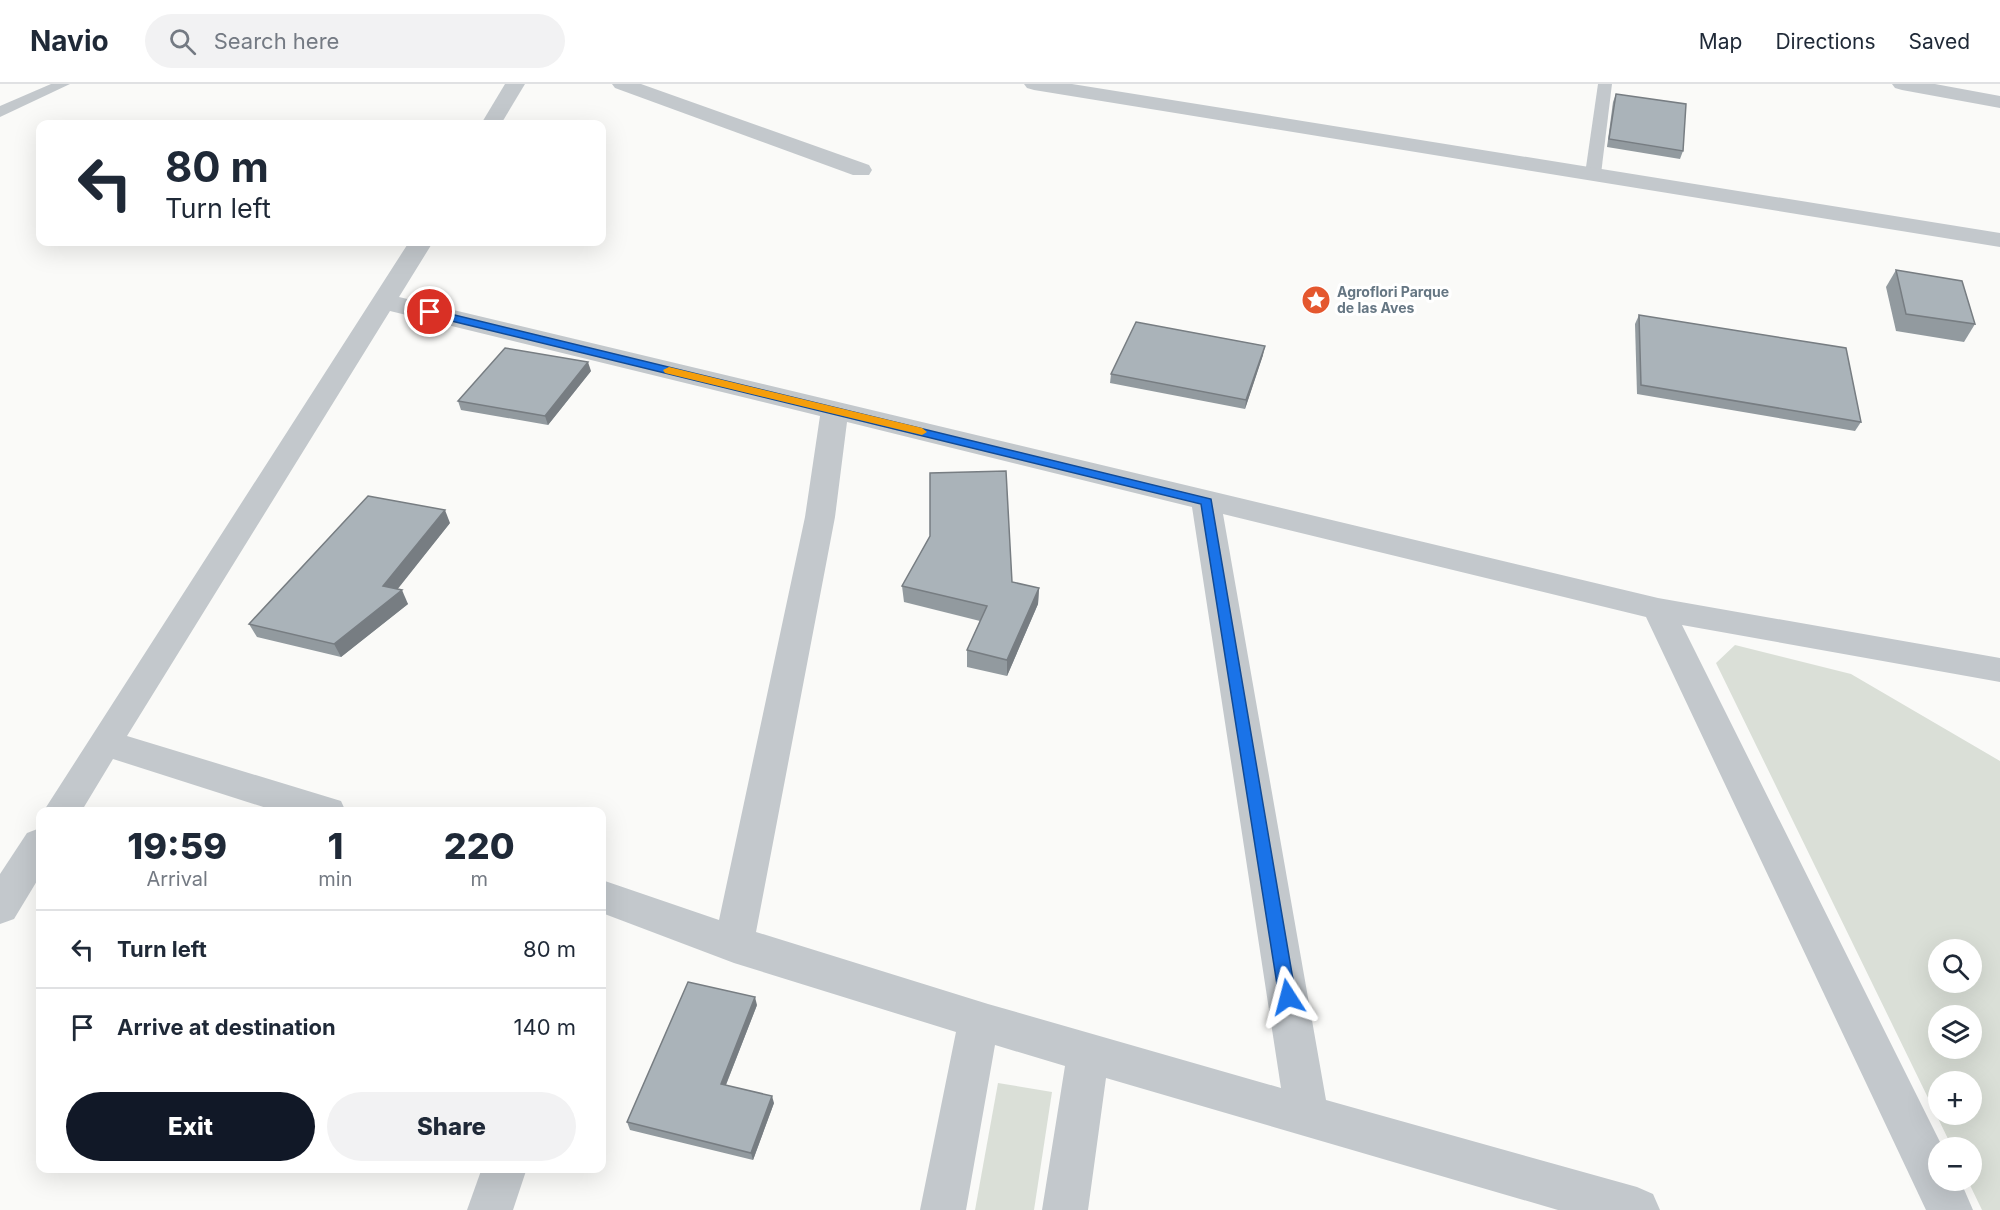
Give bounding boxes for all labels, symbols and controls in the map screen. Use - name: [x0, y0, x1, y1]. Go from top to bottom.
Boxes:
- search box: [145, 14, 565, 68]
- text: Navio: [30, 24, 109, 58]
- icon: search: [166, 25, 199, 58]
- text: Search here: [214, 28, 339, 54]
- text: Map: [1699, 29, 1742, 54]
- text: Directions: [1775, 29, 1876, 54]
- text: Saved: [1909, 29, 1970, 54]
- text: 80 m: [165, 141, 269, 192]
- icon: left: [66, 144, 144, 222]
- text: Turn left: [165, 192, 271, 225]
- place label: Agroflori Parque de las Aves: [1337, 283, 1449, 316]
- place icon: Agroflori Parque de las Aves: [1300, 284, 1332, 316]
- pin: [404, 286, 455, 337]
- icon: arrive: [413, 295, 446, 328]
- text: 19:59: [127, 824, 227, 868]
- text: 1: [327, 824, 343, 868]
- text: 220: [444, 824, 515, 868]
- text: Arrival: [146, 867, 208, 891]
- text: min: [318, 867, 353, 891]
- text: m: [470, 867, 488, 891]
- icon: left: [66, 933, 99, 966]
- text: Turn left: [117, 936, 207, 962]
- text: 80 m: [523, 936, 576, 962]
- map controls: [1928, 939, 1982, 1191]
- button: search: [1928, 939, 1982, 993]
- position arrow: [1256, 965, 1320, 1029]
- button: layers: [1928, 1005, 1982, 1059]
- icon: arrive: [66, 1011, 99, 1044]
- text: Arrive at destination: [117, 1014, 336, 1040]
- text: 140 m: [514, 1014, 576, 1040]
- button: +: [1928, 1071, 1982, 1125]
- button: Exit: [66, 1092, 315, 1161]
- button: Share: [327, 1092, 576, 1161]
- button: −: [1928, 1137, 1982, 1191]

